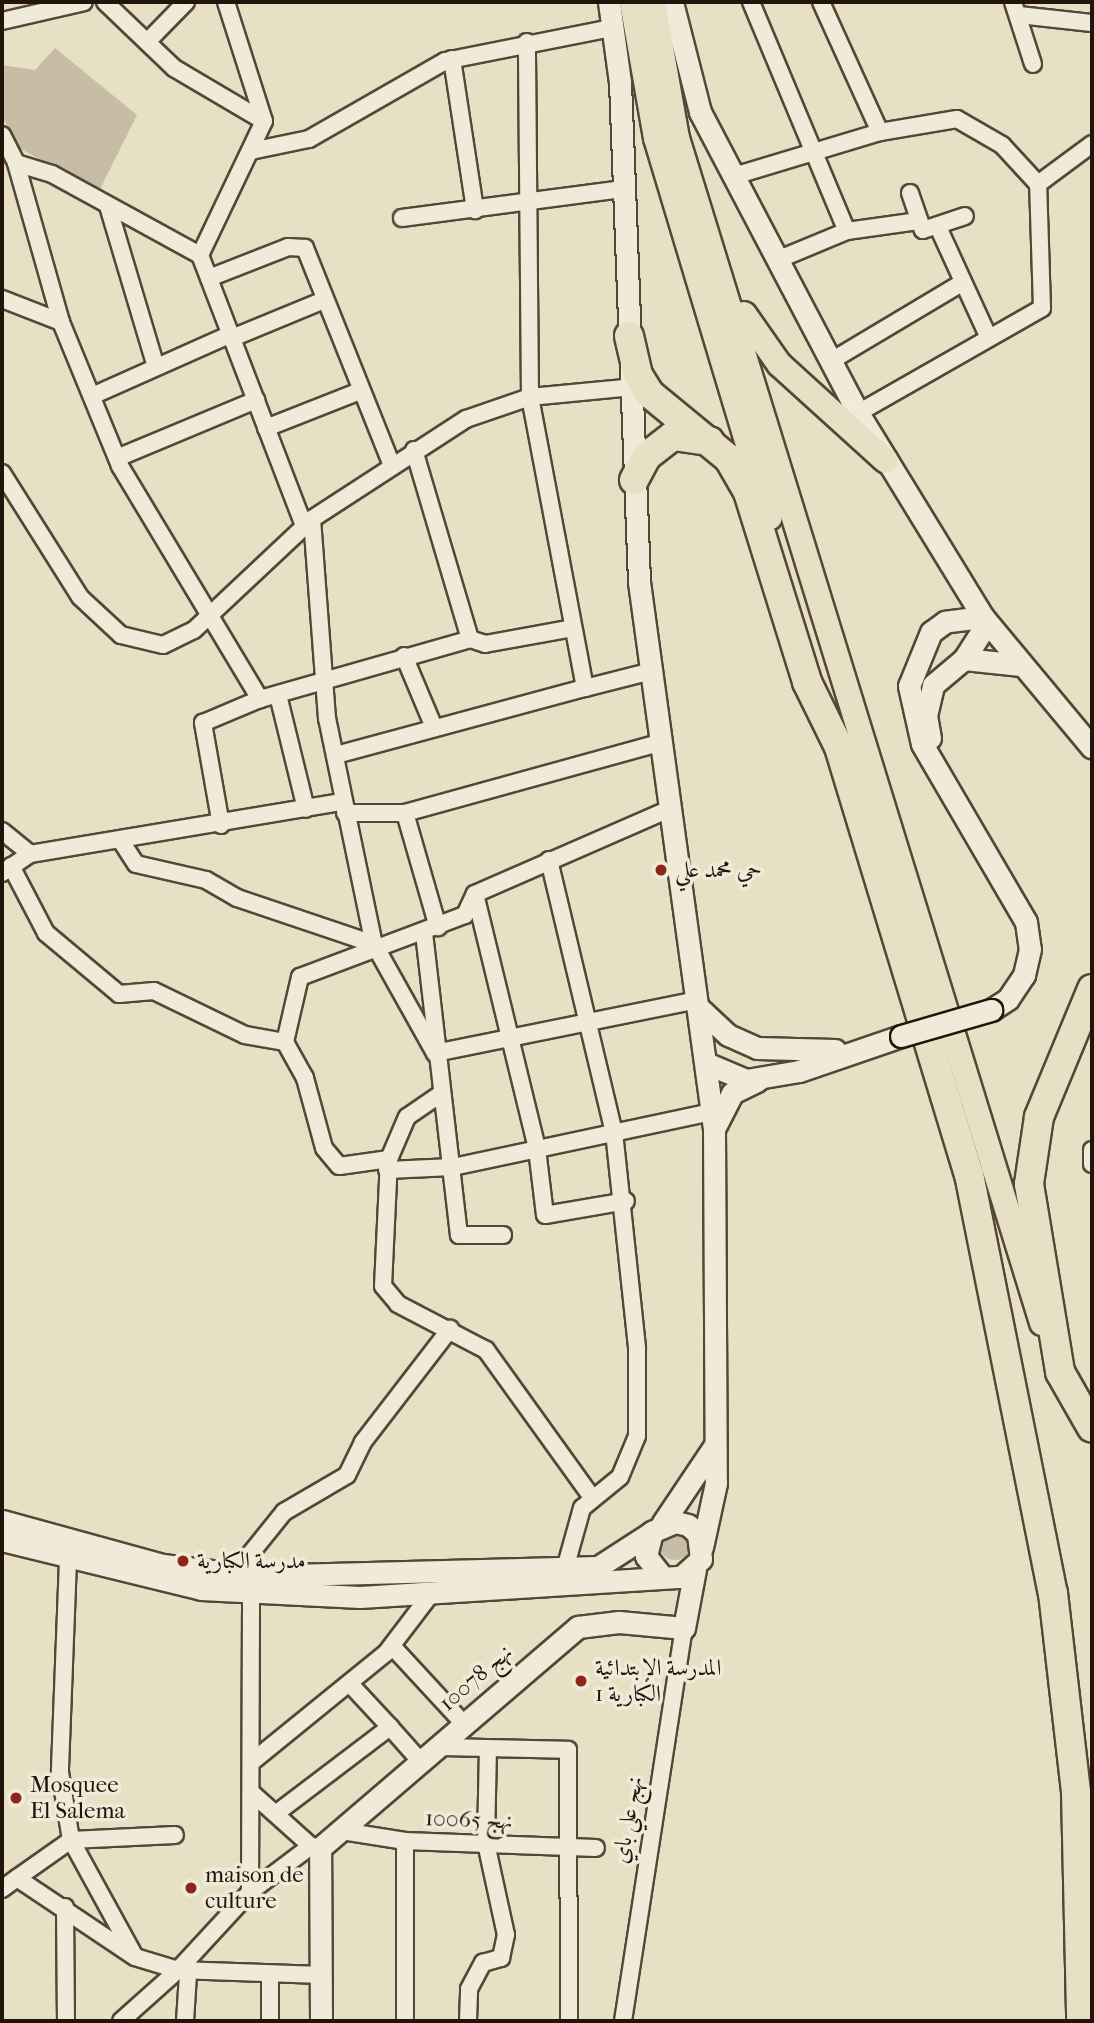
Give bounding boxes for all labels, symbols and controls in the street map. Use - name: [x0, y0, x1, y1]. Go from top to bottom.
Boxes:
- place label: حي محمد علي: [675, 856, 762, 884]
- marker: حي محمد علي: [653, 862, 669, 878]
- place label: مدرسة الكبارية: [197, 1547, 306, 1575]
- marker: مدرسة الكبارية: [175, 1553, 191, 1569]
- street label: نهج 10078: [434, 1639, 518, 1717]
- place label: المدرسة الإبتدائية الكبارية 1: [595, 1654, 721, 1708]
- marker: المدرسة الإبتدائية الكبارية 1: [573, 1673, 589, 1689]
- place label: Mosquee El Salema: [30, 1771, 125, 1825]
- street label: نهج علي باي: [607, 1774, 649, 1866]
- marker: Mosquee El Salema: [8, 1790, 24, 1806]
- street label: نهج 10065: [425, 1805, 513, 1835]
- place label: maison de culture: [205, 1861, 304, 1915]
- marker: maison de culture: [183, 1880, 199, 1896]

